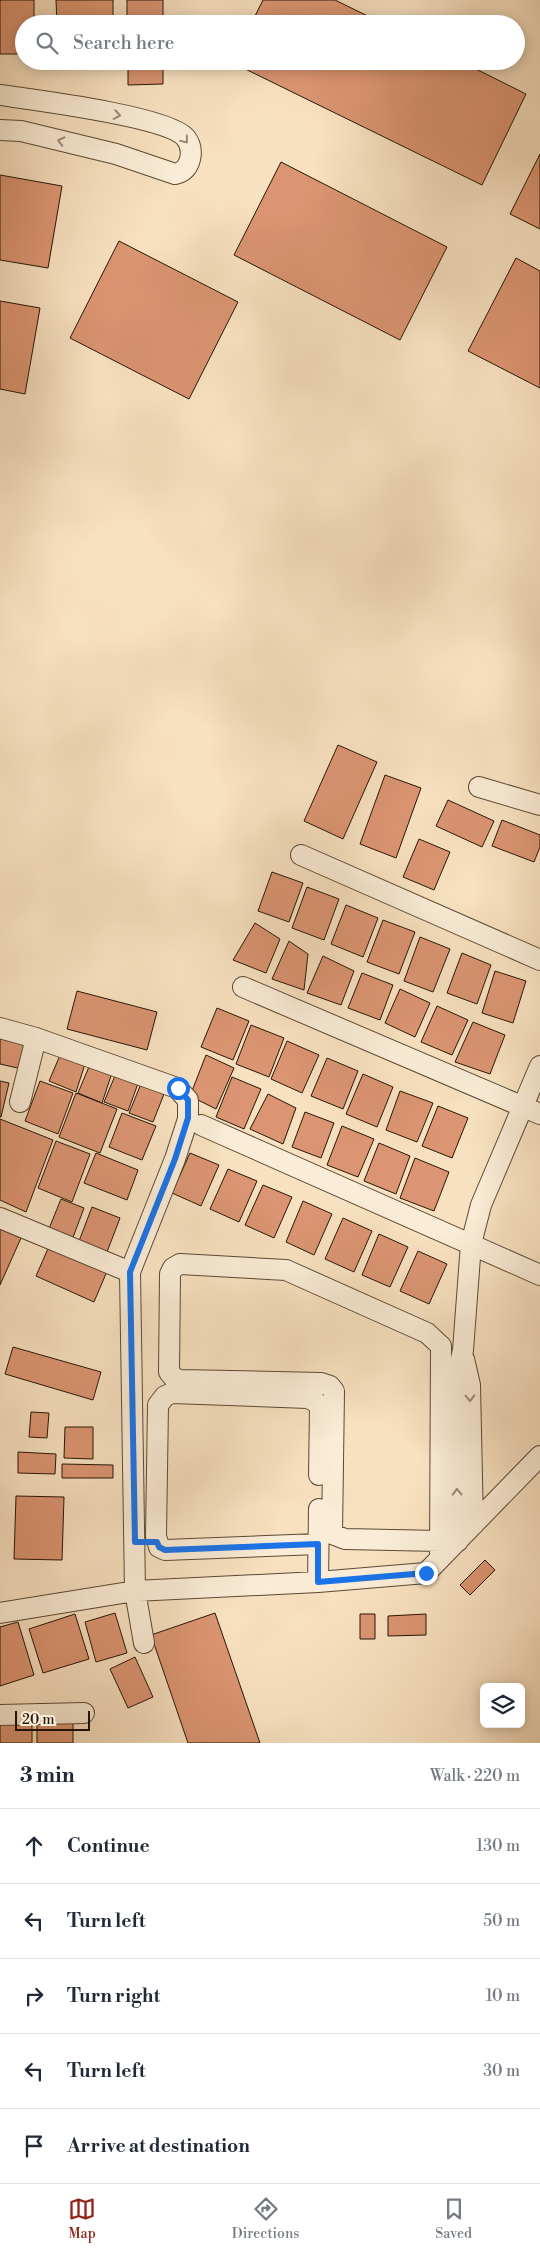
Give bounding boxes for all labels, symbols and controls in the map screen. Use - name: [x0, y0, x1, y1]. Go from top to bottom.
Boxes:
- search box: [15, 15, 525, 70]
- icon: search: [33, 29, 61, 57]
- text: Search here: [73, 31, 174, 55]
- one-way arrow: [113, 109, 122, 119]
- one-way arrow: [180, 135, 189, 144]
- one-way arrow: [57, 136, 66, 147]
- route start: [167, 1077, 190, 1100]
- one-way arrow: [465, 1394, 475, 1402]
- one-way arrow: [452, 1488, 462, 1496]
- route end: [415, 1562, 438, 1585]
- map controls: [480, 1683, 525, 1728]
- button: layers: [480, 1683, 525, 1728]
- scale bar: [15, 1708, 90, 1731]
- text: 20 m: [22, 1711, 54, 1729]
- text: 3 min: [20, 1763, 75, 1789]
- text: Walk · 220 m: [430, 1766, 520, 1786]
- icon: ahead: [20, 1832, 48, 1860]
- text: Continue: [67, 1834, 150, 1858]
- text: 130 m: [476, 1836, 520, 1856]
- icon: left: [20, 1907, 48, 1935]
- text: Turn left: [67, 1909, 146, 1933]
- text: 50 m: [483, 1911, 520, 1931]
- icon: right: [20, 1982, 48, 2010]
- text: Turn right: [67, 1984, 160, 2008]
- text: 10 m: [486, 1986, 520, 2006]
- icon: left: [20, 2057, 48, 2085]
- text: Turn left: [67, 2059, 146, 2083]
- text: 30 m: [483, 2061, 520, 2081]
- icon: arrive: [20, 2132, 48, 2160]
- text: Arrive at destination: [67, 2134, 250, 2158]
- tab: Map: [68, 2195, 96, 2243]
- tab: Directions: [232, 2195, 299, 2243]
- tab: Saved: [435, 2195, 472, 2243]

